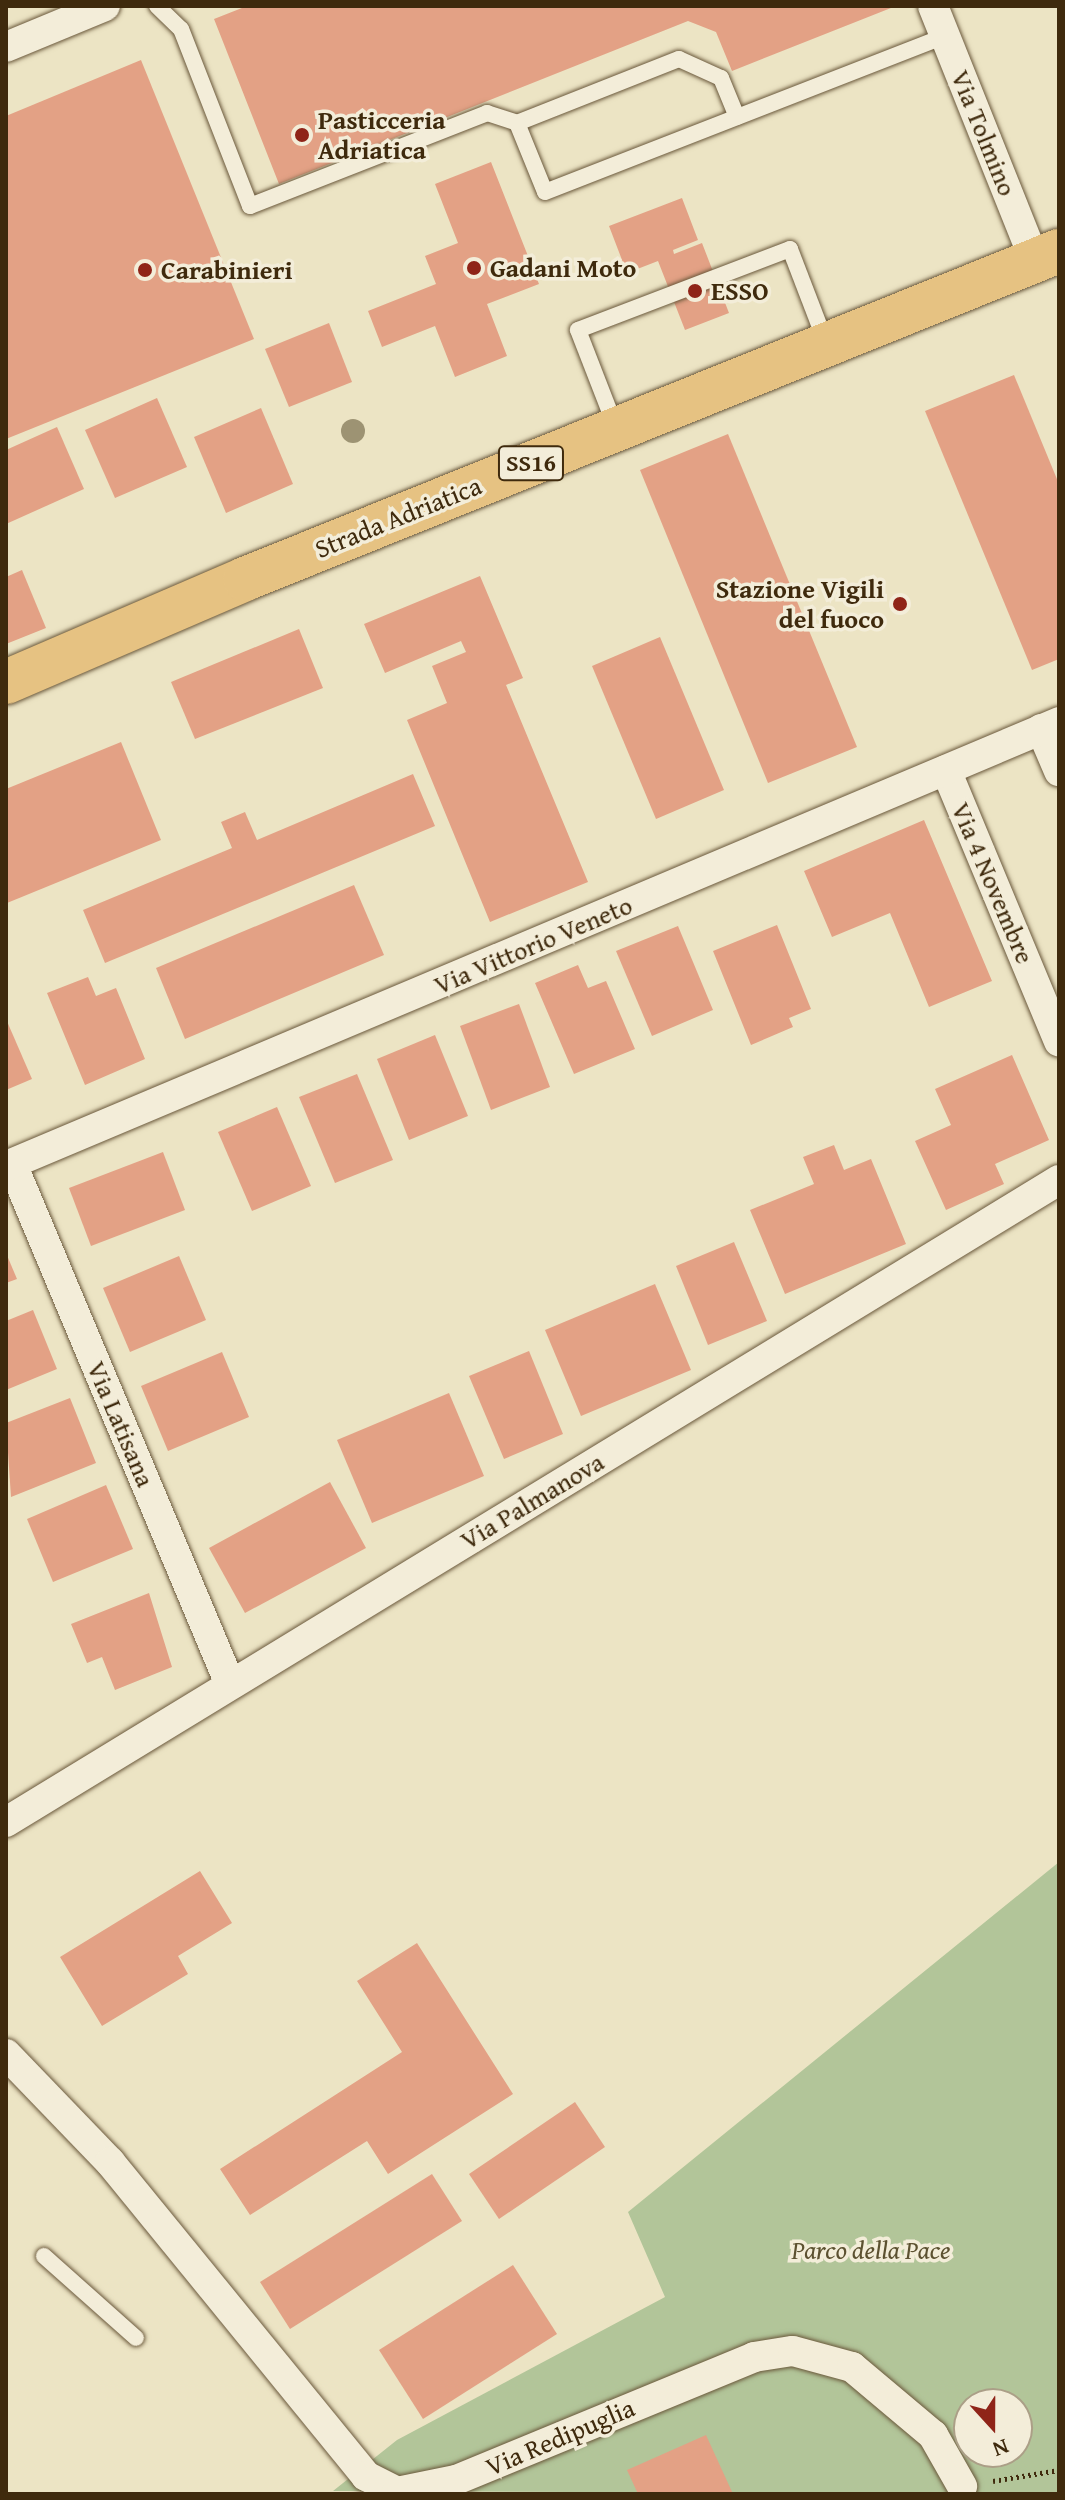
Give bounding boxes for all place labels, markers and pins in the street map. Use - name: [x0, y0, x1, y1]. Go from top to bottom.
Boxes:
- place label: Pasticceria Adriatica: [318, 104, 446, 166]
- marker: Pasticceria Adriatica: [293, 126, 311, 144]
- place label: Gadani Moto: [490, 252, 636, 284]
- place label: Carabinieri: [161, 254, 293, 286]
- marker: Gadani Moto: [465, 259, 483, 277]
- marker: Carabinieri: [136, 261, 154, 279]
- place label: ESSO: [711, 275, 769, 307]
- marker: ESSO: [686, 282, 704, 300]
- place label: Stazione Vigili del fuoco: [716, 573, 884, 634]
- marker: Stazione Vigili del fuoco: [891, 595, 909, 613]

